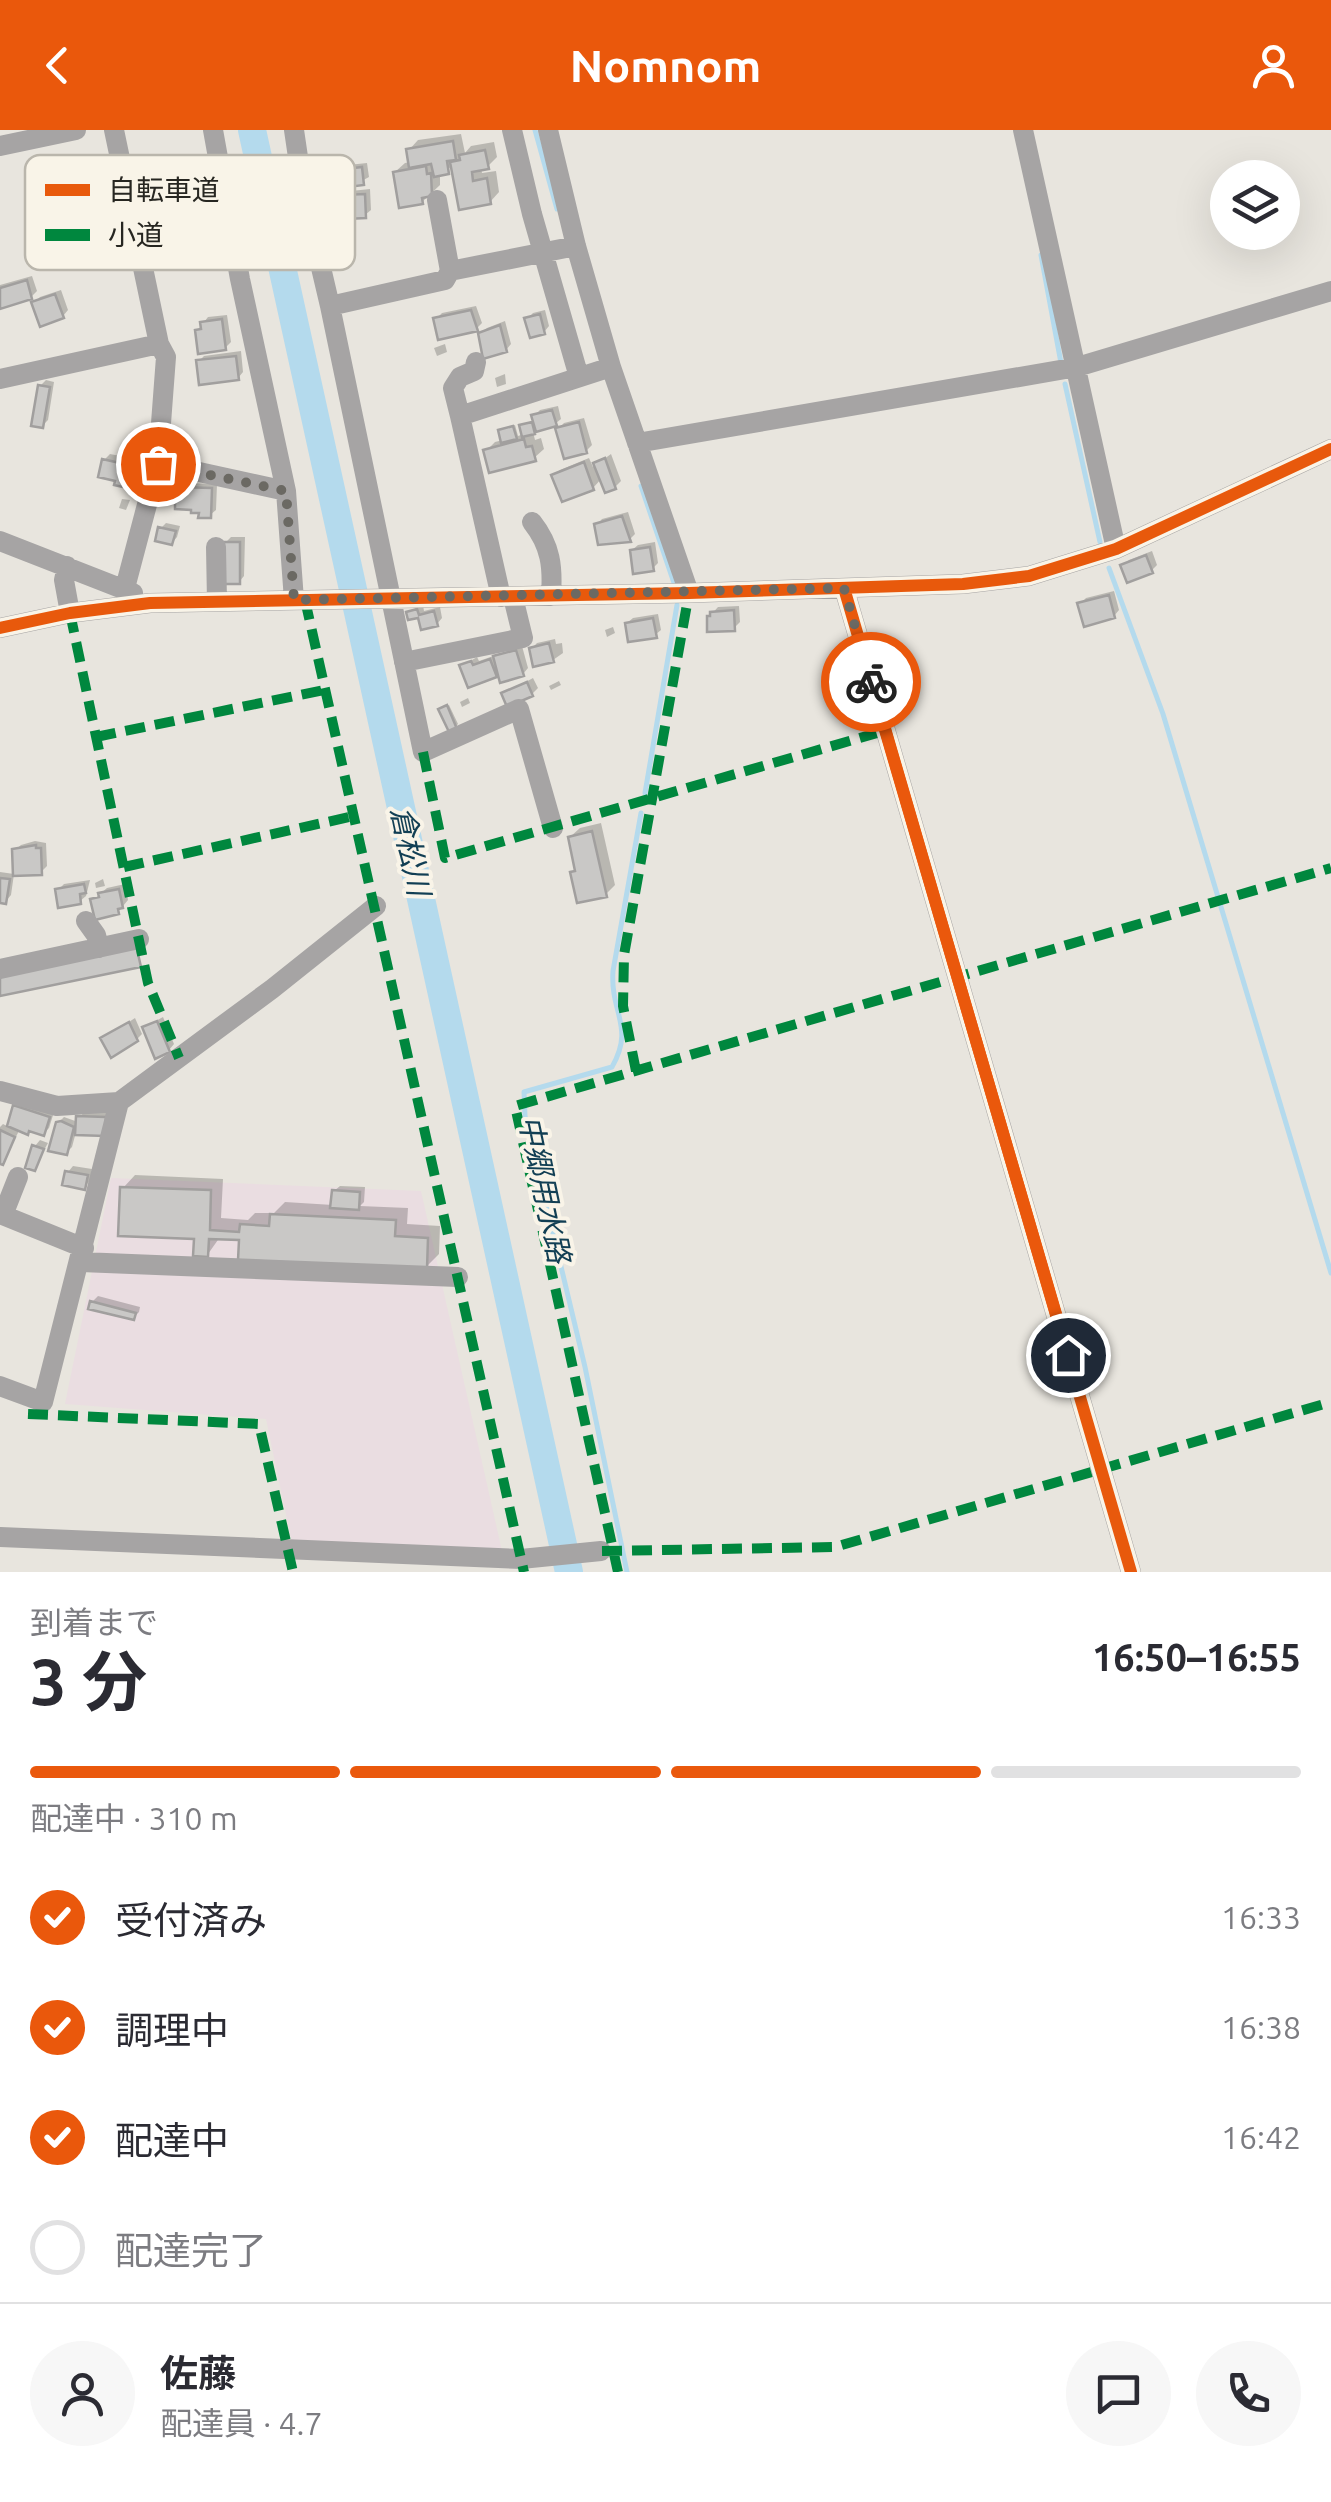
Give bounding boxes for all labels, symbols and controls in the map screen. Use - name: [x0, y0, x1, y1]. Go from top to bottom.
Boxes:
- icon: back: [30, 38, 85, 93]
- icon: person: [1246, 38, 1301, 93]
- text: Nomnom: [570, 40, 761, 91]
- legend: [25, 155, 355, 270]
- map controls: [1210, 160, 1300, 250]
- button: layers: [1210, 160, 1300, 250]
- text: 自転車道: [108, 174, 220, 205]
- text: 小道: [108, 219, 164, 250]
- pin: [116, 422, 201, 507]
- icon: bag: [131, 437, 186, 492]
- courier: [821, 632, 921, 732]
- icon: bike: [844, 655, 899, 710]
- water label: 倉松川: [385, 803, 438, 901]
- water label: 中郷用水路: [513, 1112, 578, 1269]
- pin: [1026, 1313, 1111, 1398]
- icon: home: [1041, 1328, 1096, 1383]
- text: 到着まで: [30, 1604, 158, 1640]
- text: 16:50–16:55: [1092, 1636, 1301, 1678]
- text: 3 分: [30, 1644, 147, 1717]
- text: 配達中 · 310 m: [30, 1800, 238, 1836]
- icon: check: [30, 1890, 85, 1945]
- text: 受付済み: [115, 1899, 267, 1941]
- text: 16:33: [1221, 1899, 1301, 1935]
- icon: check: [30, 2000, 85, 2055]
- text: 調理中: [115, 2009, 229, 2051]
- text: 16:38: [1221, 2009, 1301, 2045]
- icon: check: [30, 2110, 85, 2165]
- text: 配達中: [115, 2119, 229, 2161]
- text: 16:42: [1221, 2119, 1301, 2155]
- text: 配達完了: [115, 2229, 267, 2271]
- button: person: [30, 2341, 135, 2446]
- button: chat: [1066, 2341, 1171, 2446]
- button: phone: [1196, 2341, 1301, 2446]
- text: 佐藤: [160, 2352, 236, 2394]
- text: 配達員 · 4.7: [160, 2405, 323, 2441]

